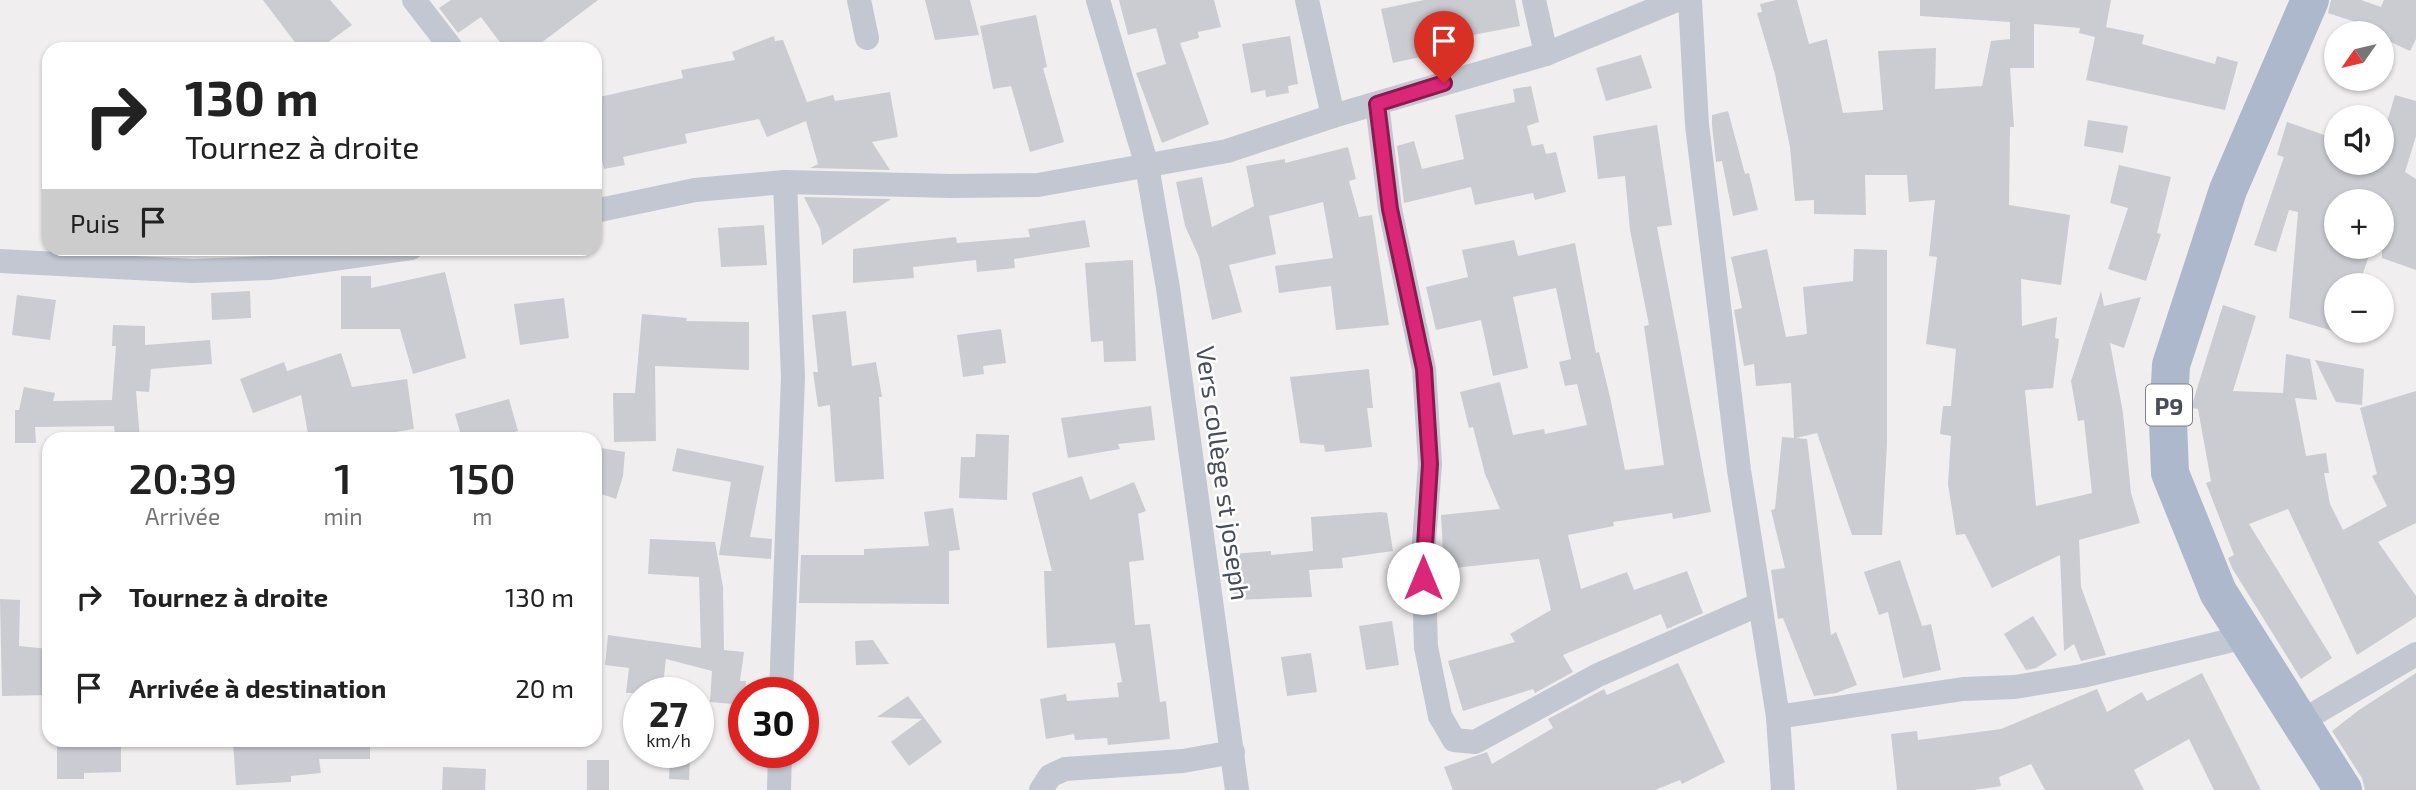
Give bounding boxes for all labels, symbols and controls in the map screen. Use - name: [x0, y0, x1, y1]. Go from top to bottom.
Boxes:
- pin: [1414, 11, 1474, 83]
- north arrow: [2324, 21, 2394, 91]
- map controls: [2324, 21, 2394, 343]
- icon: arrive: [1425, 22, 1463, 60]
- text: 130 m: [185, 67, 319, 126]
- icon: right: [70, 70, 161, 161]
- button: sound: [2324, 105, 2394, 175]
- text: Tournez à droite: [185, 127, 419, 165]
- button: +: [2324, 189, 2394, 259]
- icon: arrive: [134, 203, 172, 241]
- text: Puis: [70, 207, 120, 238]
- button: −: [2324, 273, 2394, 343]
- street label: Vers collège st joseph: [1191, 344, 1257, 602]
- road number: P9: [2146, 384, 2192, 426]
- text: 20:39: [128, 452, 237, 502]
- text: 1: [334, 452, 352, 502]
- text: 150: [449, 452, 516, 502]
- text: Arrivée: [145, 502, 220, 530]
- text: min: [323, 502, 363, 530]
- text: m: [472, 502, 492, 530]
- position arrow: [1386, 541, 1460, 615]
- icon: right: [70, 578, 108, 616]
- text: Tournez à droite: [129, 581, 328, 612]
- text: 130 m: [505, 581, 574, 612]
- icon: arrive: [70, 669, 108, 707]
- text: Arrivée à destination: [129, 672, 386, 703]
- text: 20 m: [515, 672, 574, 703]
- speed limit sign: 30: [728, 677, 819, 768]
- text: 27: [649, 692, 688, 734]
- text: km/h: [646, 729, 691, 751]

